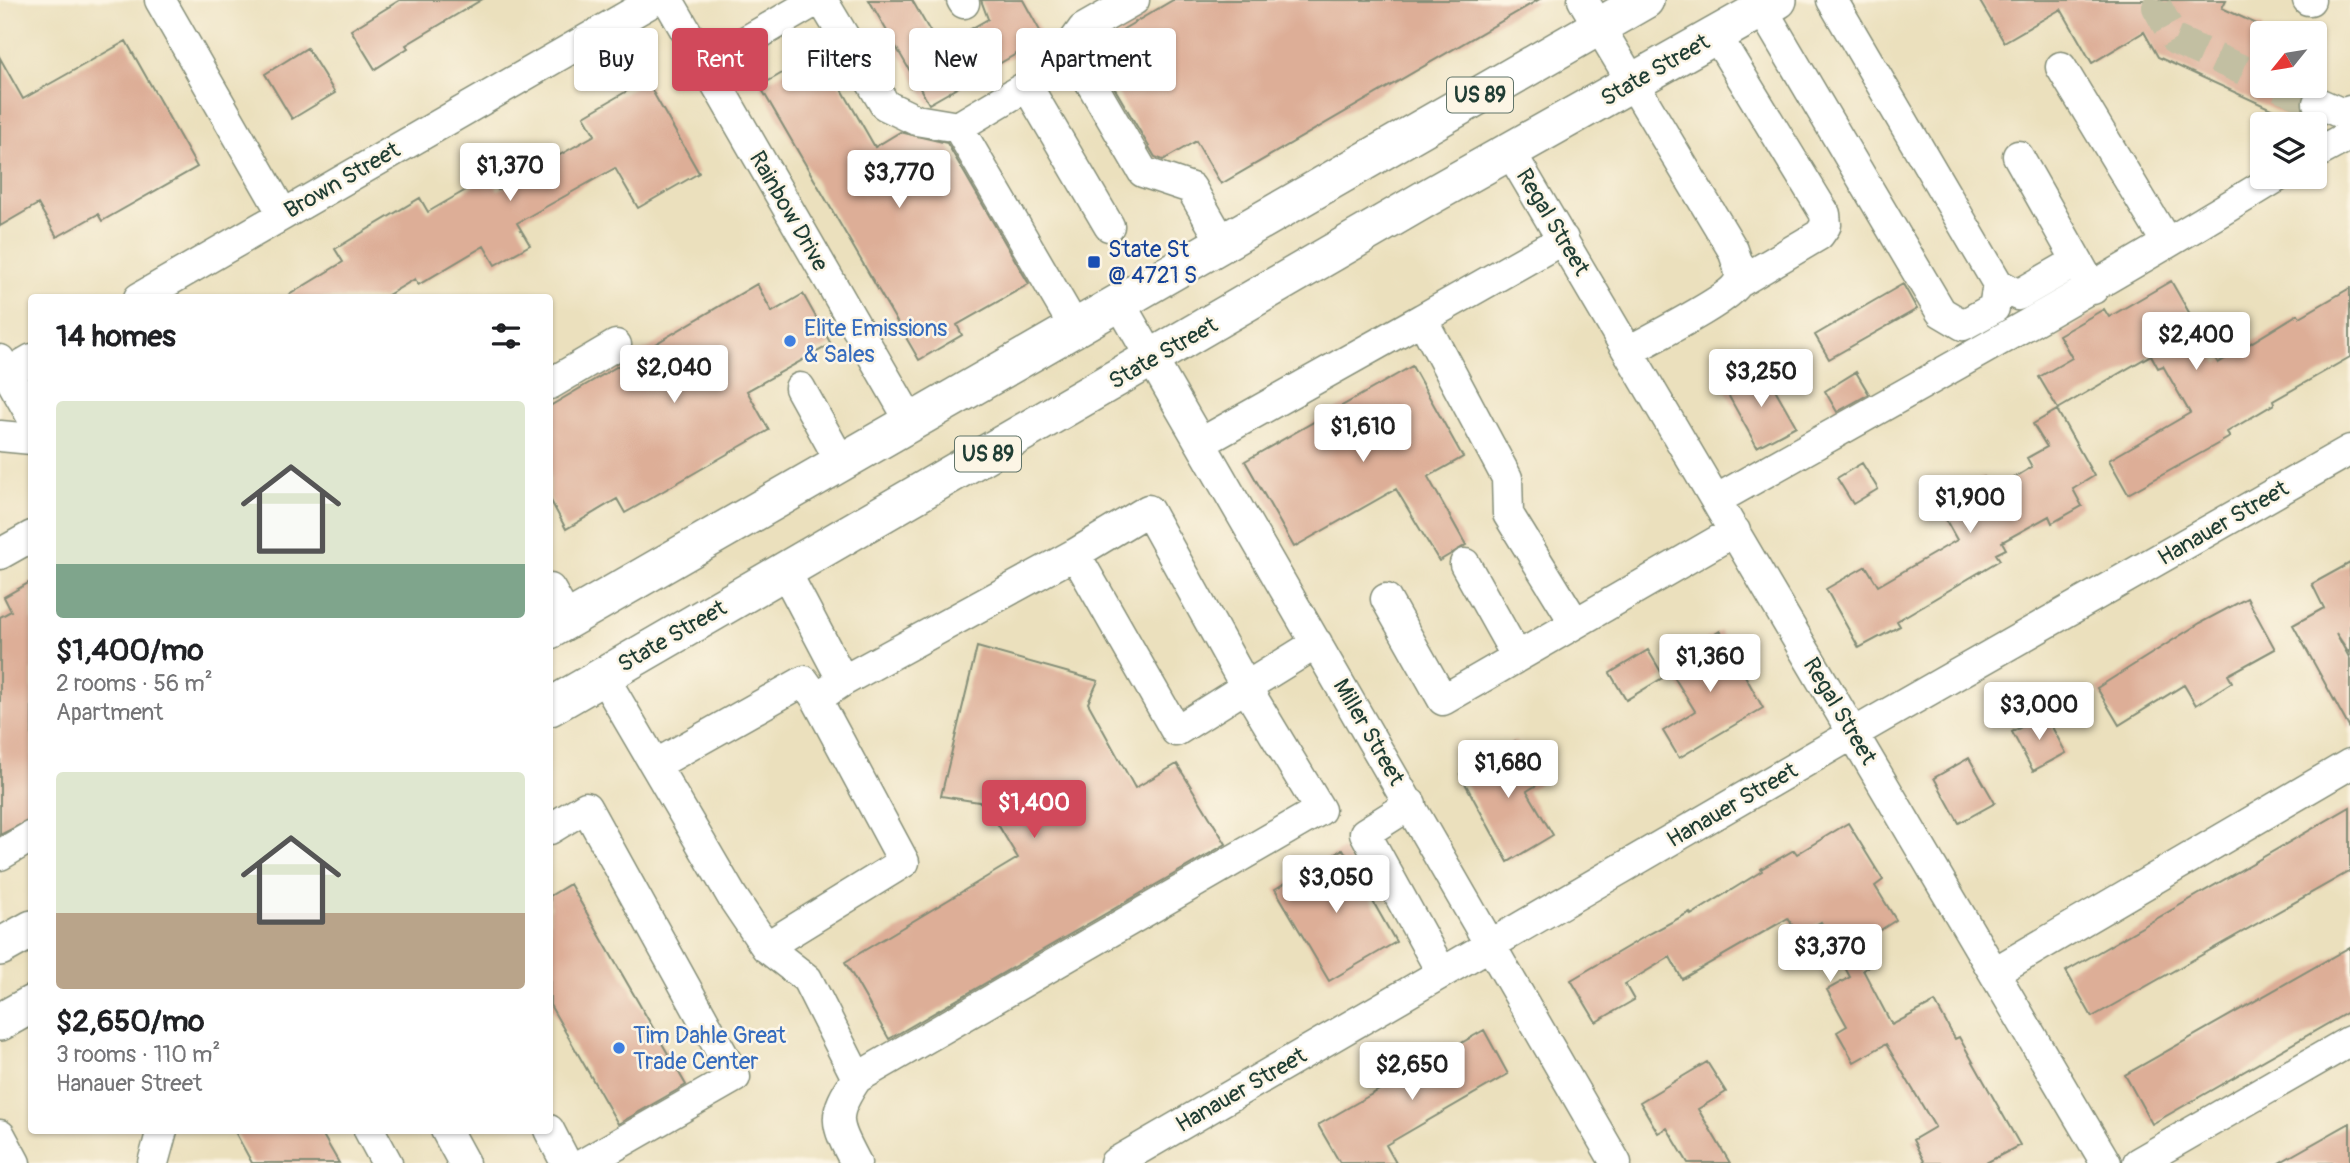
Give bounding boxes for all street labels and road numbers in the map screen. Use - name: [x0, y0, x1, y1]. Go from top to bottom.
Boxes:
- street label: State Street: [1595, 27, 1715, 113]
- road number: US 89: [1447, 78, 1513, 112]
- street label: Brown Street: [279, 135, 406, 225]
- street label: Rainbow Drive: [743, 146, 835, 277]
- street label: Regal Street: [1510, 163, 1597, 281]
- street label: State Street: [1103, 310, 1223, 396]
- road number: US 89: [955, 436, 1021, 472]
- street label: Hanauer Street: [2152, 474, 2294, 572]
- street label: State Street: [612, 593, 732, 679]
- street label: Regal Street: [1797, 652, 1884, 770]
- street label: Miller Street: [1327, 673, 1412, 791]
- street label: Hanauer Street: [1661, 756, 1803, 854]
- street label: Hanauer Street: [1170, 1041, 1312, 1139]

